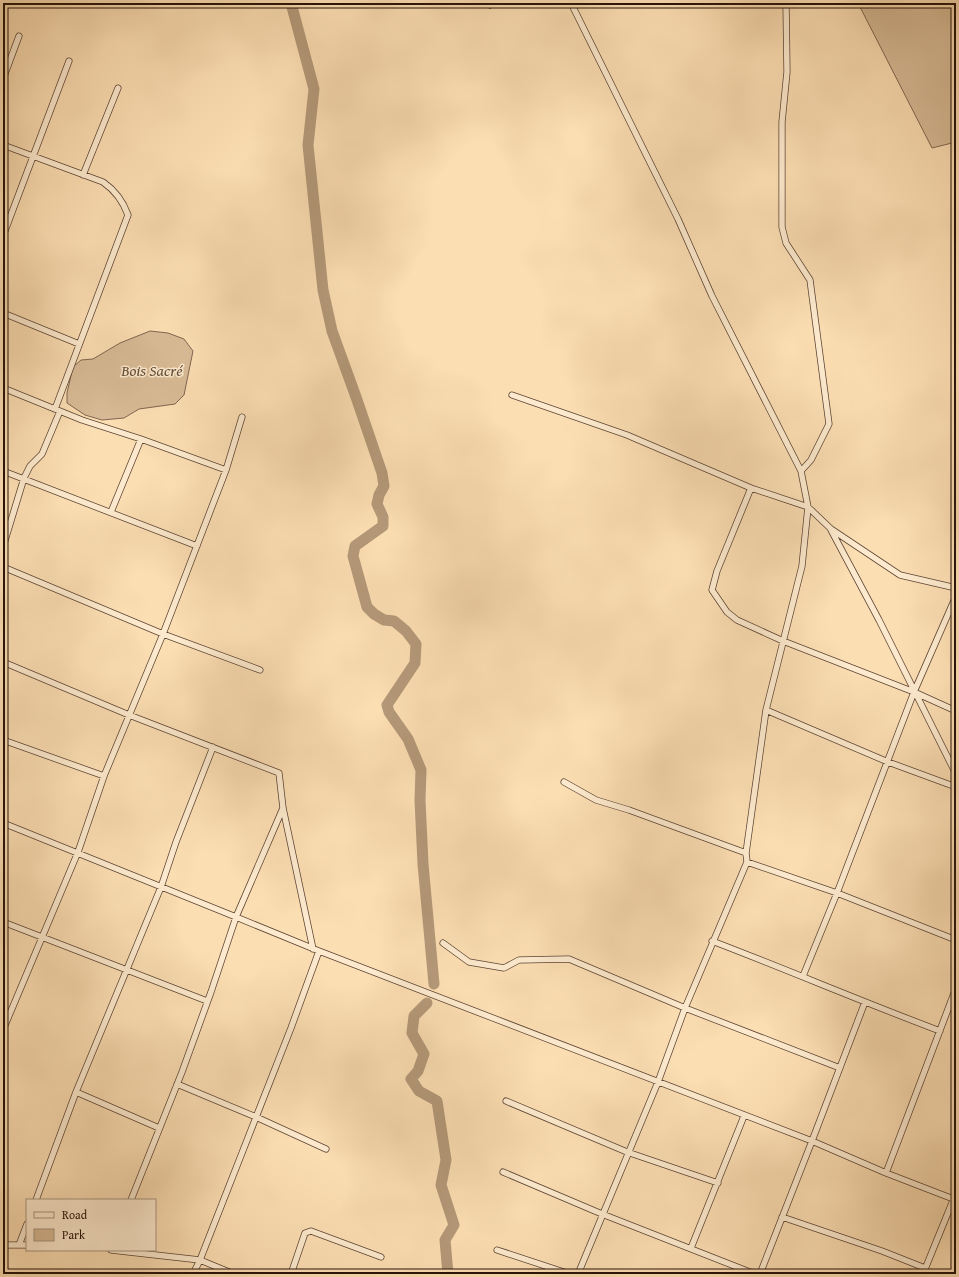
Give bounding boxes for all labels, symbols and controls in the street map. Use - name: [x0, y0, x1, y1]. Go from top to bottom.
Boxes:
- park label: Bois Sacré: [120, 358, 183, 382]
- legend: [26, 1199, 156, 1251]
- text: Road: [62, 1206, 88, 1223]
- text: Park: [62, 1226, 86, 1243]

